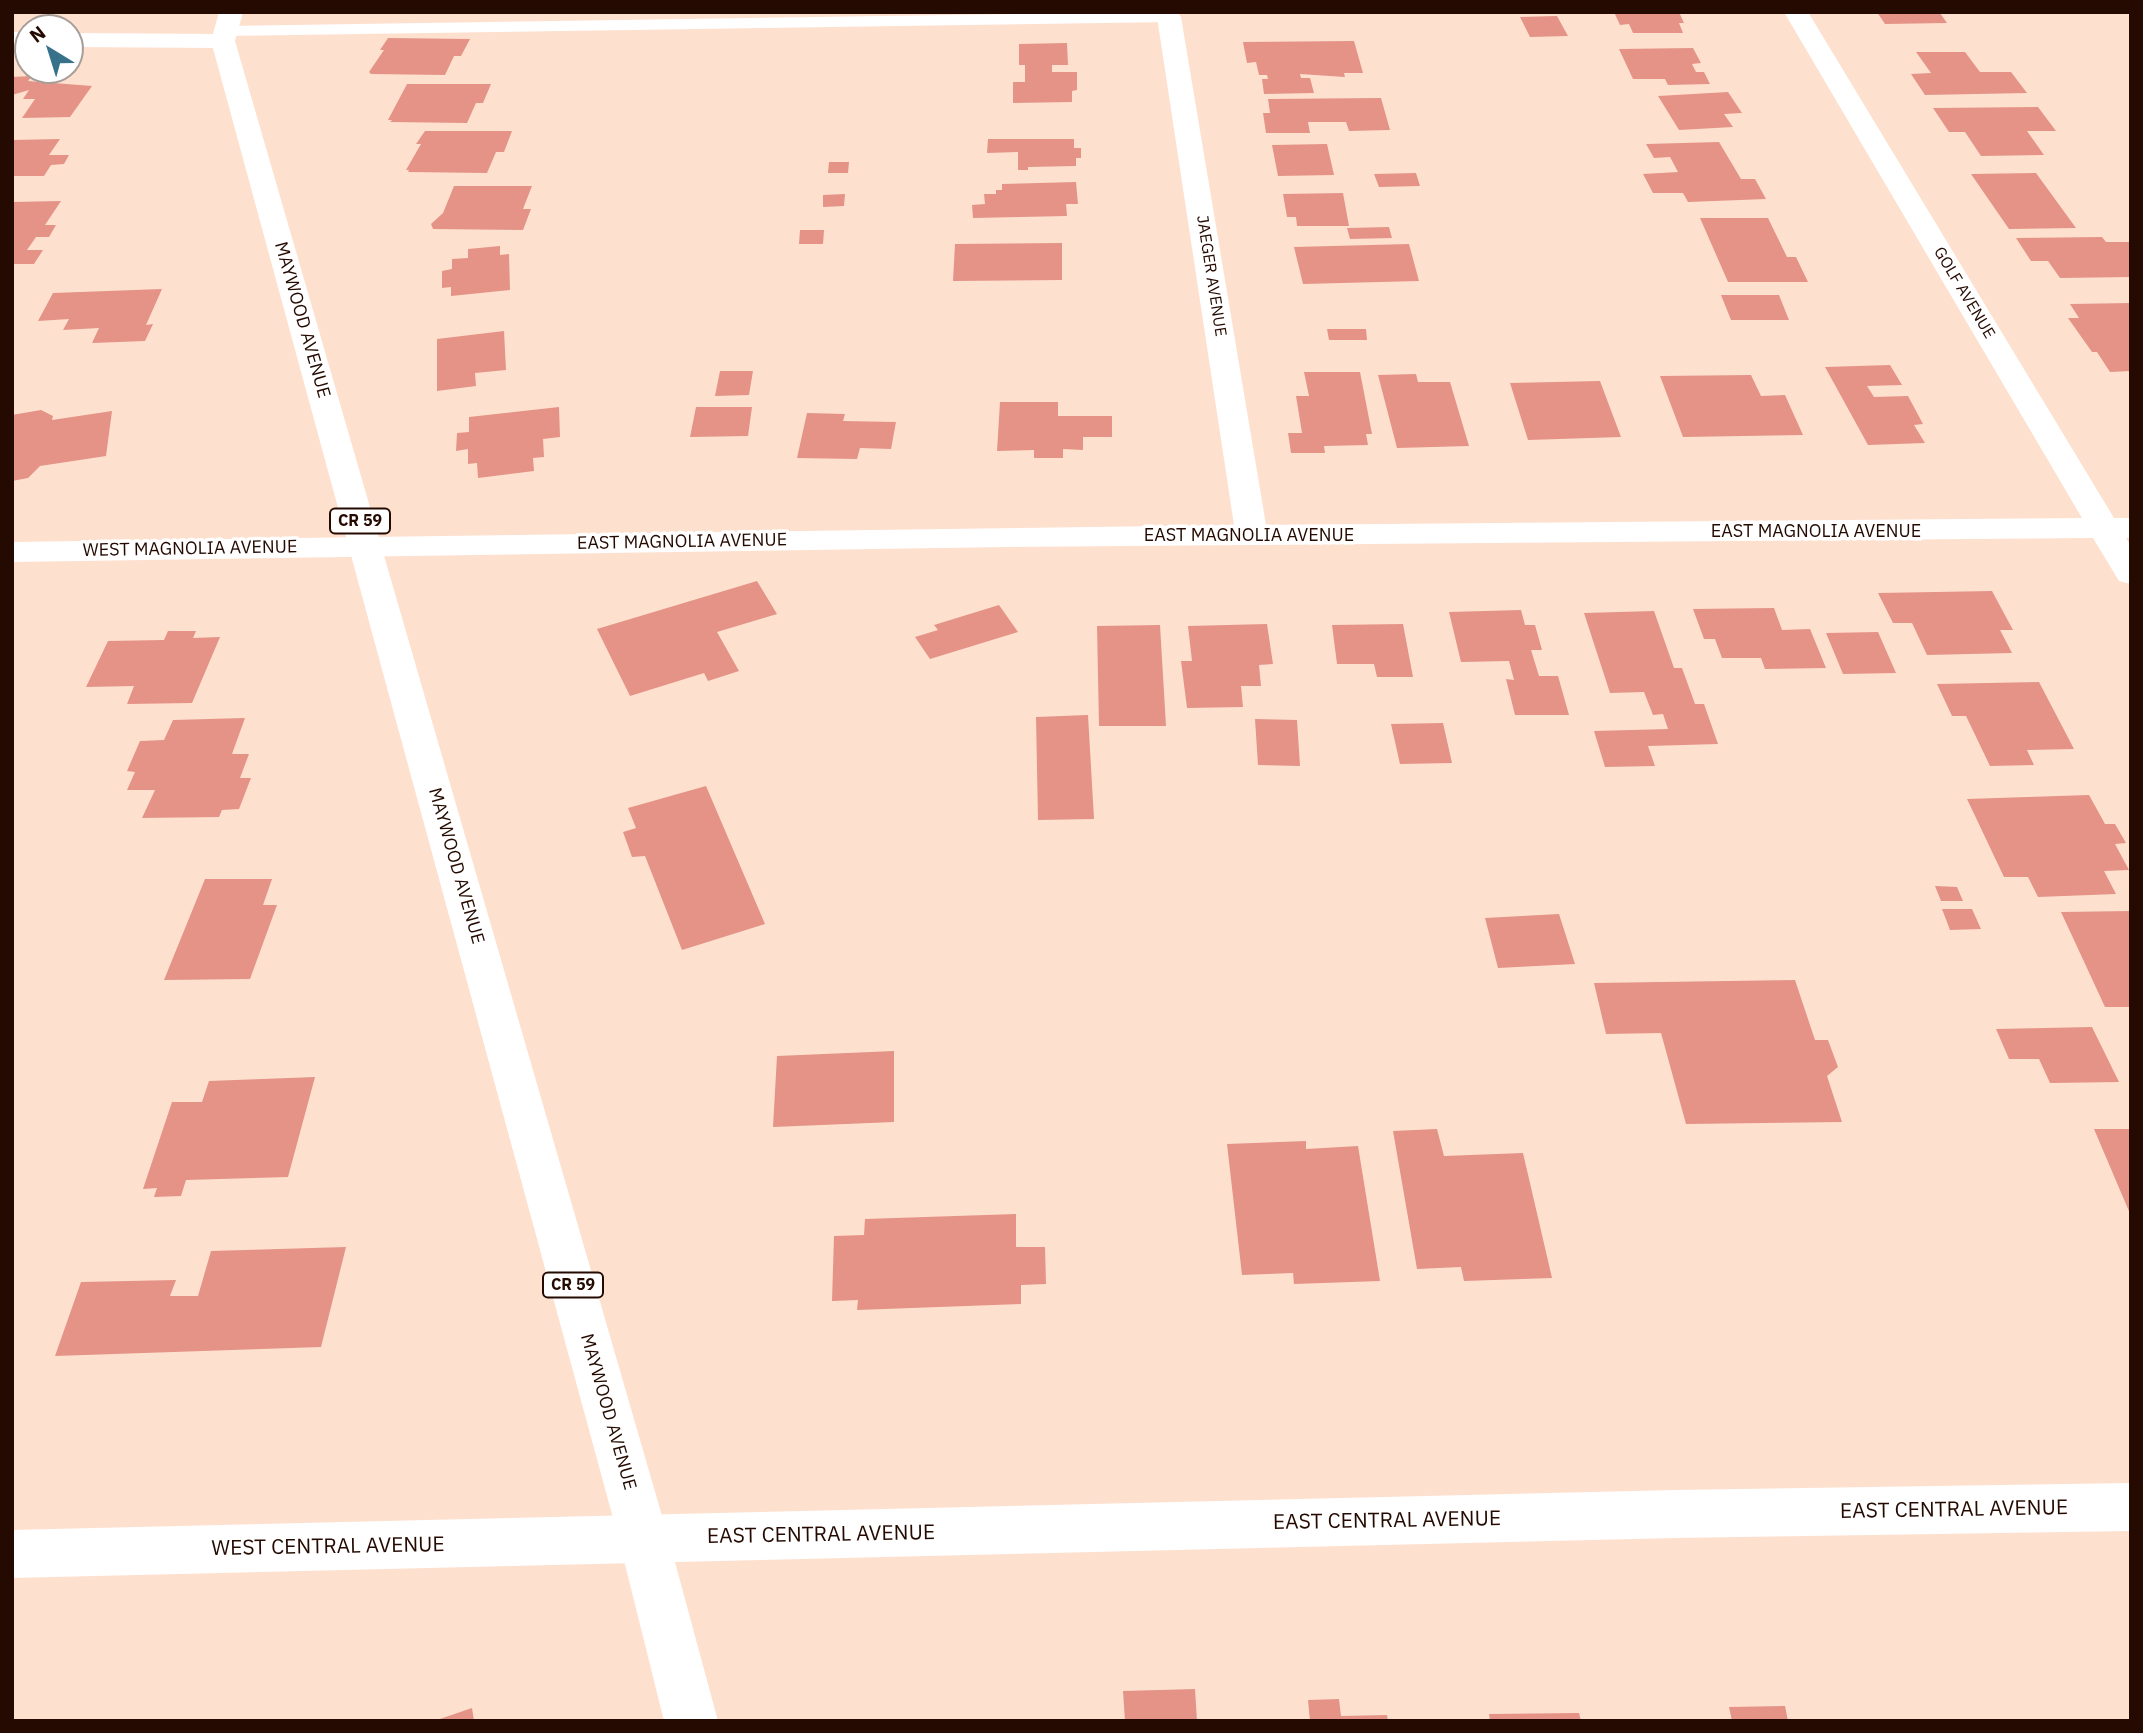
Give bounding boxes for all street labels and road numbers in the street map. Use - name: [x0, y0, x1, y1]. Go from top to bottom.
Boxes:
- street label: JAEGER AVENUE: [1192, 214, 1230, 338]
- street label: MAYWOOD AVENUE: [269, 239, 335, 401]
- street label: GOLF AVENUE: [1929, 244, 1999, 342]
- road number: CR 59: [330, 508, 390, 534]
- street label: EAST MAGNOLIA AVENUE: [1711, 521, 1921, 543]
- street label: EAST MAGNOLIA AVENUE: [1144, 525, 1354, 547]
- street label: EAST MAGNOLIA AVENUE: [577, 529, 787, 555]
- street label: WEST MAGNOLIA AVENUE: [82, 536, 298, 562]
- street label: MAYWOOD AVENUE: [423, 785, 489, 947]
- road number: CR 59: [543, 1273, 603, 1298]
- street label: MAYWOOD AVENUE: [575, 1331, 641, 1493]
- street label: EAST CENTRAL AVENUE: [1840, 1495, 2068, 1525]
- street label: EAST CENTRAL AVENUE: [1273, 1506, 1501, 1536]
- street label: EAST CENTRAL AVENUE: [707, 1520, 935, 1550]
- street label: WEST CENTRAL AVENUE: [211, 1532, 445, 1562]

